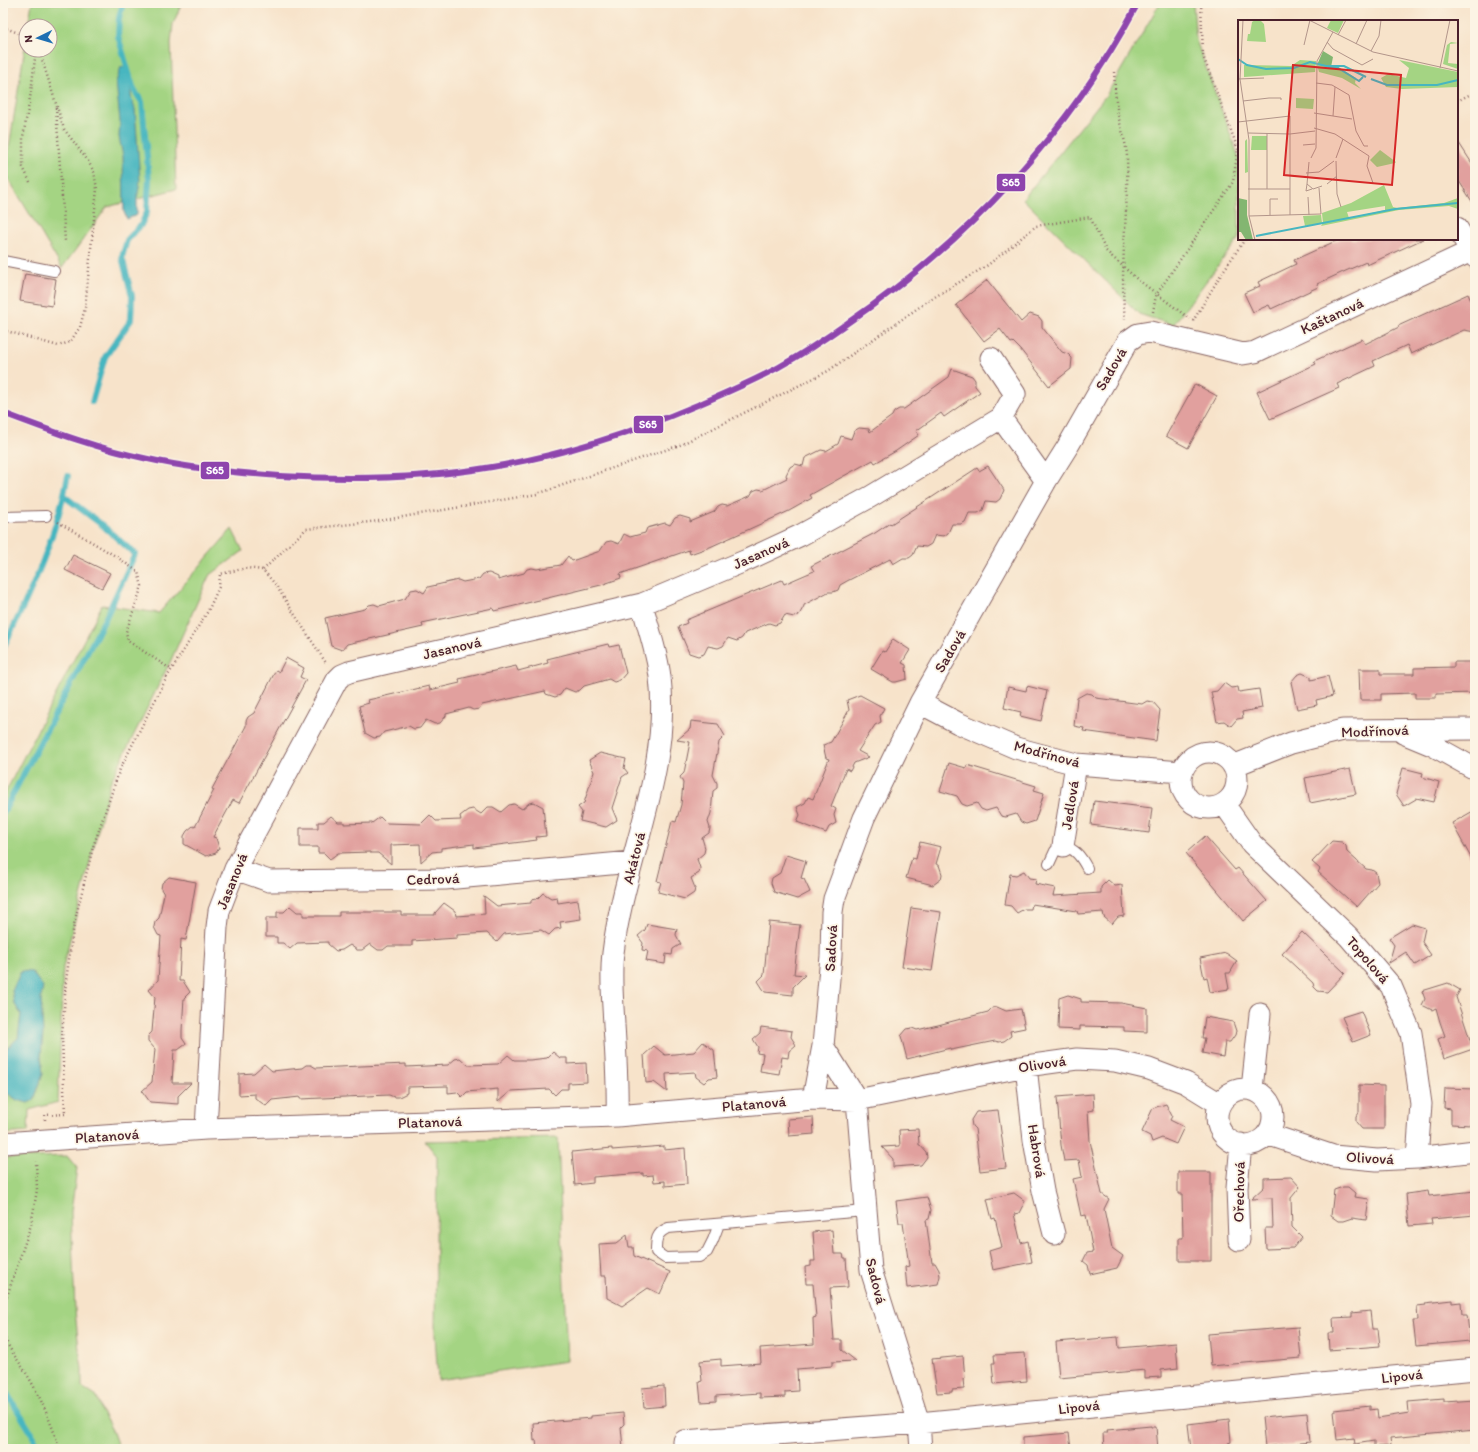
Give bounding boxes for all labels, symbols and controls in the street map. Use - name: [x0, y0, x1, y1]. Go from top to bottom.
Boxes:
- north arrow: [18, 18, 58, 58]
- inset map: [1238, 20, 1458, 240]
- text: N: [22, 35, 35, 43]
- line badge: S65: [996, 173, 1026, 192]
- text: S65: [1002, 176, 1020, 189]
- street label: Kaštanová: [1298, 294, 1367, 338]
- street label: Sadová: [1091, 344, 1131, 394]
- line badge: S65: [633, 415, 664, 434]
- text: S65: [639, 418, 657, 431]
- line badge: S65: [200, 461, 230, 480]
- text: S65: [206, 464, 224, 477]
- street label: Jasanová: [730, 533, 792, 573]
- street label: Sadová: [930, 626, 970, 676]
- street label: Jasanová: [421, 633, 483, 663]
- street label: Modřínová: [1341, 721, 1409, 741]
- street label: Modřínová: [1012, 737, 1082, 772]
- street label: Jedlová: [1057, 779, 1083, 831]
- street label: Akátová: [619, 830, 649, 886]
- street label: Jasanová: [213, 850, 252, 912]
- street label: Cedrová: [406, 869, 460, 889]
- street label: Sadová: [821, 924, 841, 972]
- street label: Topolová: [1343, 933, 1394, 987]
- street label: Olivová: [1017, 1051, 1067, 1077]
- street label: Platanová: [721, 1092, 787, 1116]
- street label: Platanová: [397, 1112, 463, 1132]
- street label: Habrová: [1024, 1123, 1050, 1179]
- street label: Platanová: [74, 1125, 140, 1147]
- street label: Olivová: [1345, 1148, 1395, 1168]
- street label: Ořechová: [1229, 1161, 1249, 1223]
- street label: Sadová: [862, 1256, 890, 1306]
- street label: Lipová: [1380, 1365, 1424, 1387]
- street label: Lipová: [1057, 1396, 1101, 1418]

